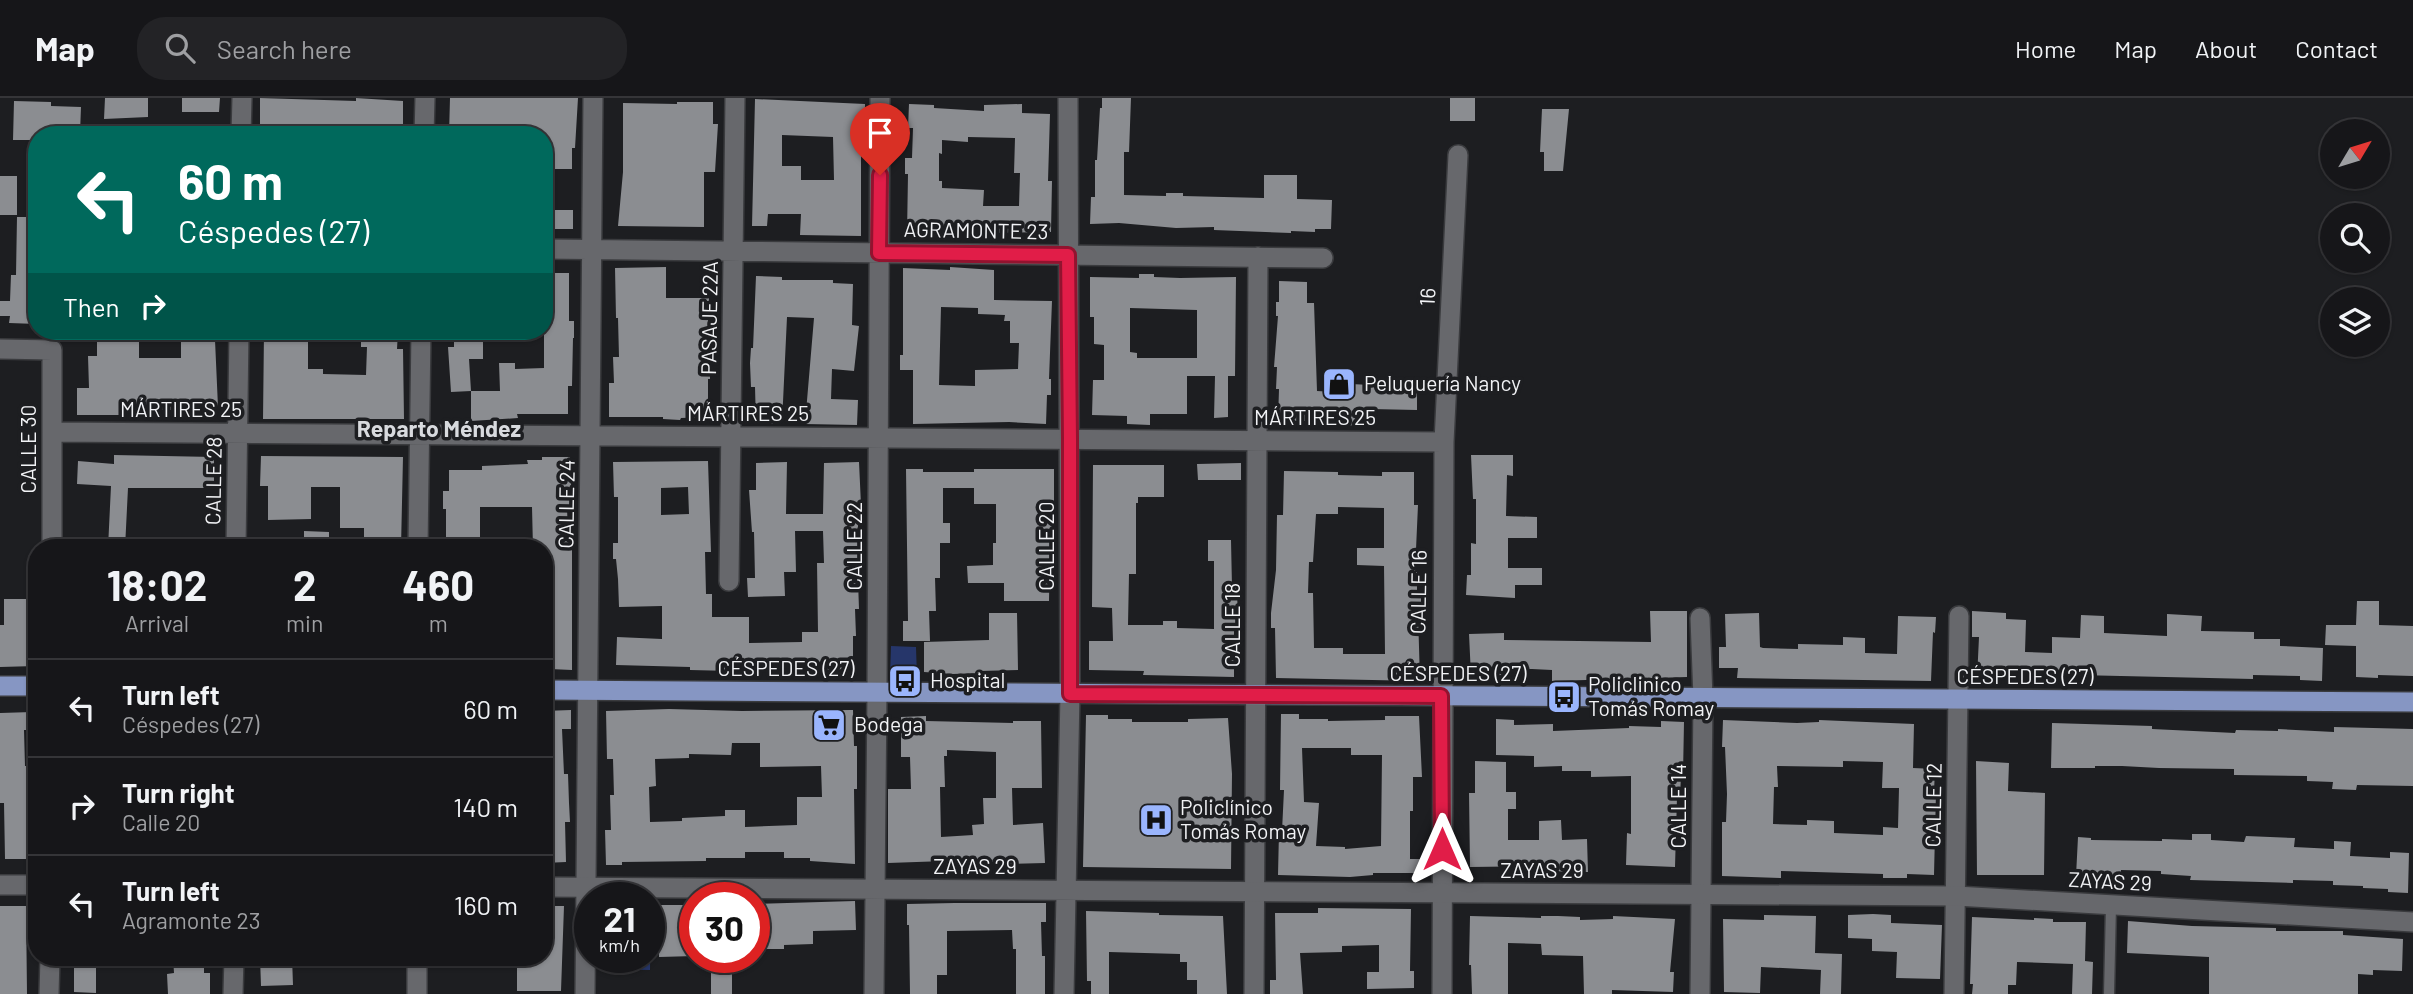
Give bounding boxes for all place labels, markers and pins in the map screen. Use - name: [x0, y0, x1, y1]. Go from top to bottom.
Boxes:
- pin: [850, 103, 910, 175]
- shop icon: Peluquería Nancy: [1320, 365, 1358, 403]
- place label: Peluquería Nancy: [1364, 370, 1521, 395]
- bus stop icon: Hospital: [886, 662, 924, 700]
- place label: Hospital: [930, 667, 1005, 692]
- place label: Policlinico Tomás Romay: [1588, 671, 1715, 720]
- bus stop icon: Policlinico Tomás Romay: [1545, 678, 1583, 716]
- supermarket icon: Bodega: [810, 706, 848, 744]
- place label: Bodega: [854, 711, 923, 736]
- place label: Policlínico Tomás Romay: [1180, 794, 1307, 843]
- hospital icon: Policlínico Tomás Romay: [1137, 801, 1175, 839]

